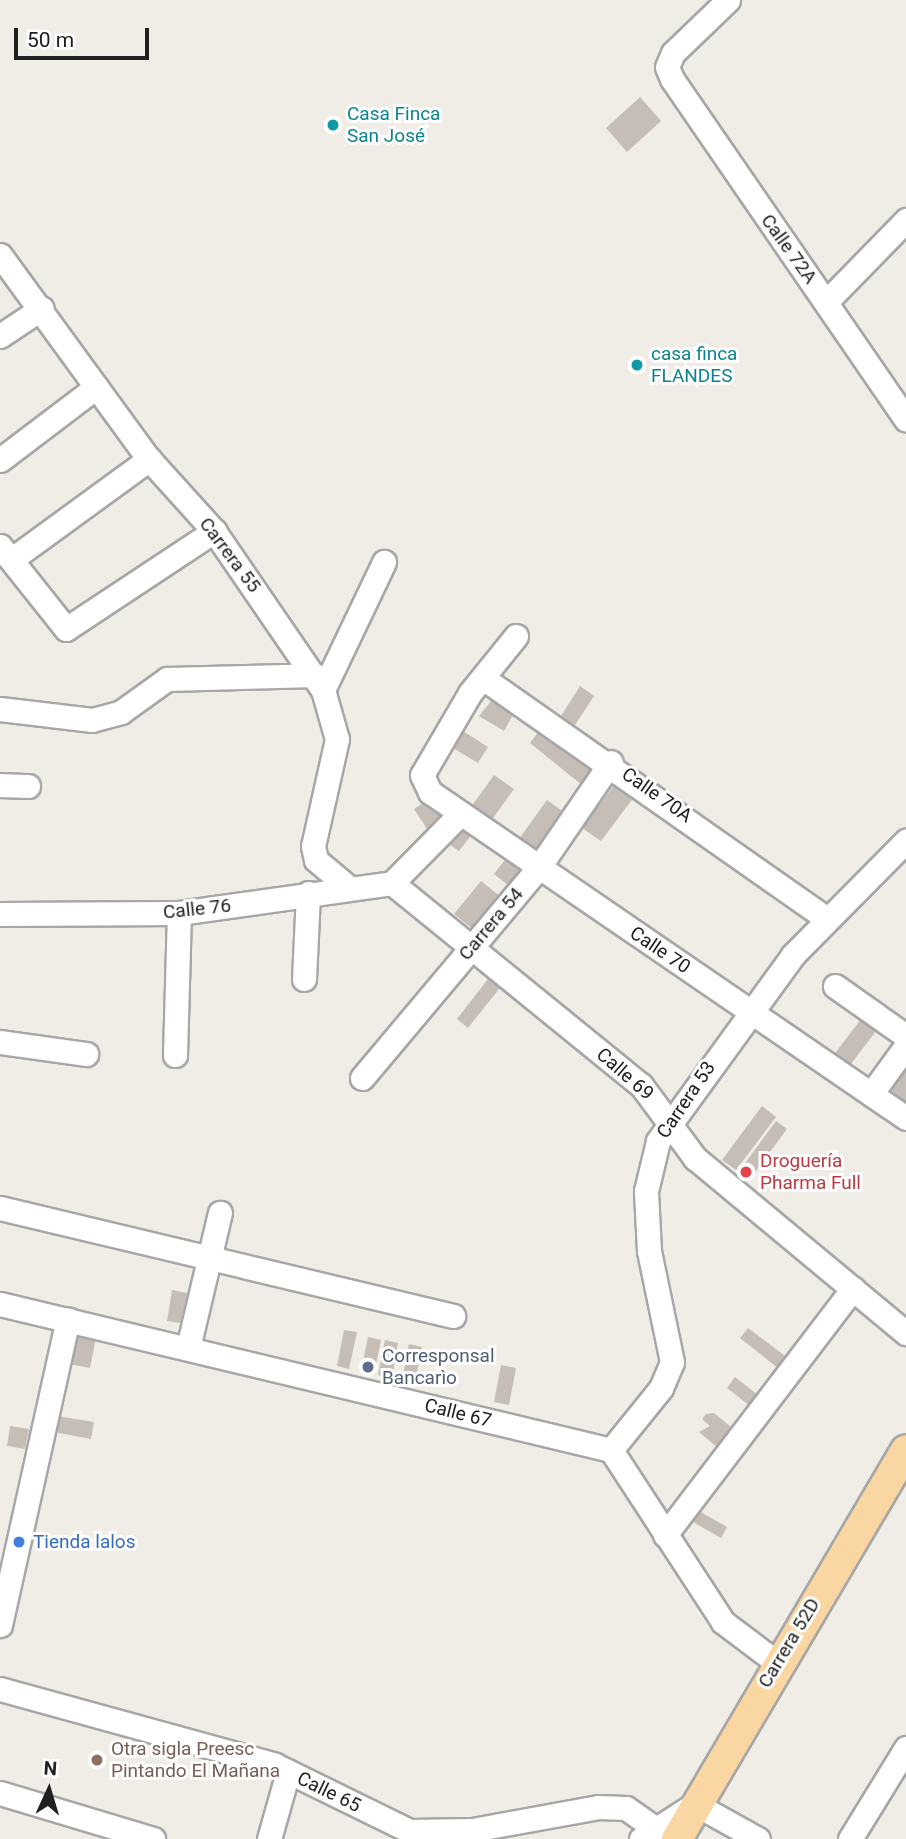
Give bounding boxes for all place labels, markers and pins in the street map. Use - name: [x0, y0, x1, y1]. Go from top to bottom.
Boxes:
- place label: Casa Finca San José: [347, 103, 440, 147]
- marker: Casa Finca San José: [325, 117, 341, 133]
- place label: casa finca FLANDES: [651, 343, 737, 387]
- marker: casa finca FLANDES: [629, 357, 645, 373]
- place label: Droguería Pharma Full: [760, 1150, 861, 1194]
- marker: Droguería Pharma Full: [738, 1164, 754, 1180]
- place label: Corresponsal Bancarìo: [382, 1345, 495, 1389]
- marker: Corresponsal Bancarìo: [360, 1359, 376, 1375]
- place label: Tienda lalos: [33, 1531, 136, 1553]
- marker: Tienda lalos: [11, 1534, 27, 1550]
- place label: Otra sigla Preesc Pintando El Mañana: [111, 1738, 280, 1782]
- marker: Otra sigla Preesc Pintando El Mañana: [89, 1752, 105, 1768]

